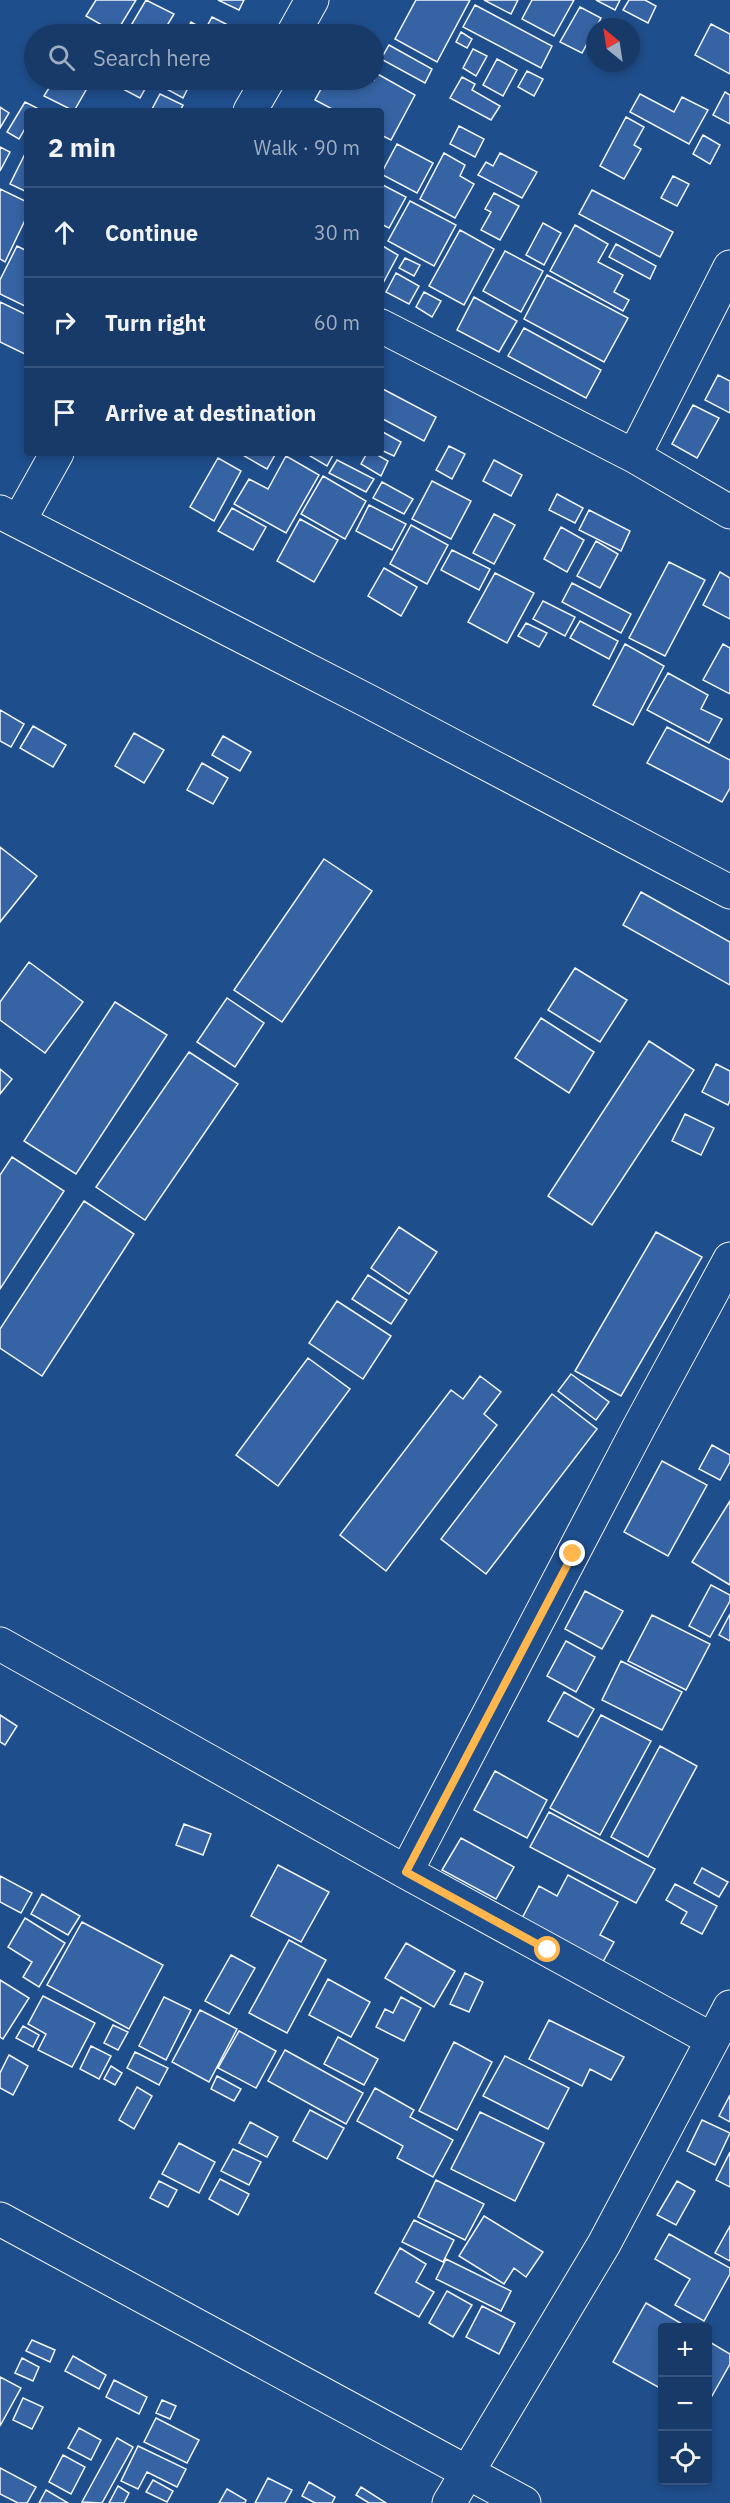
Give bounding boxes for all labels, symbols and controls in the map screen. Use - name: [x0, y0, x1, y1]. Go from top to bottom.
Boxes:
- north arrow: [586, 18, 640, 72]
- search box: [24, 24, 384, 90]
- icon: search: [45, 41, 78, 74]
- text: Search here: [93, 43, 211, 72]
- text: 2 min: [48, 130, 116, 164]
- text: Walk · 90 m: [254, 134, 360, 161]
- icon: ahead: [48, 216, 81, 249]
- text: Continue: [105, 218, 198, 247]
- text: 30 m: [314, 219, 360, 246]
- icon: right: [48, 306, 81, 339]
- text: Turn right: [105, 308, 206, 337]
- text: 60 m: [314, 309, 360, 336]
- icon: arrive: [48, 396, 81, 429]
- text: Arrive at destination: [105, 398, 316, 427]
- route end: [559, 1540, 585, 1566]
- route start: [534, 1936, 560, 1962]
- map controls: [658, 2323, 712, 2485]
- button: +: [658, 2323, 712, 2377]
- button: −: [658, 2377, 712, 2431]
- button: locate: [658, 2431, 712, 2485]

